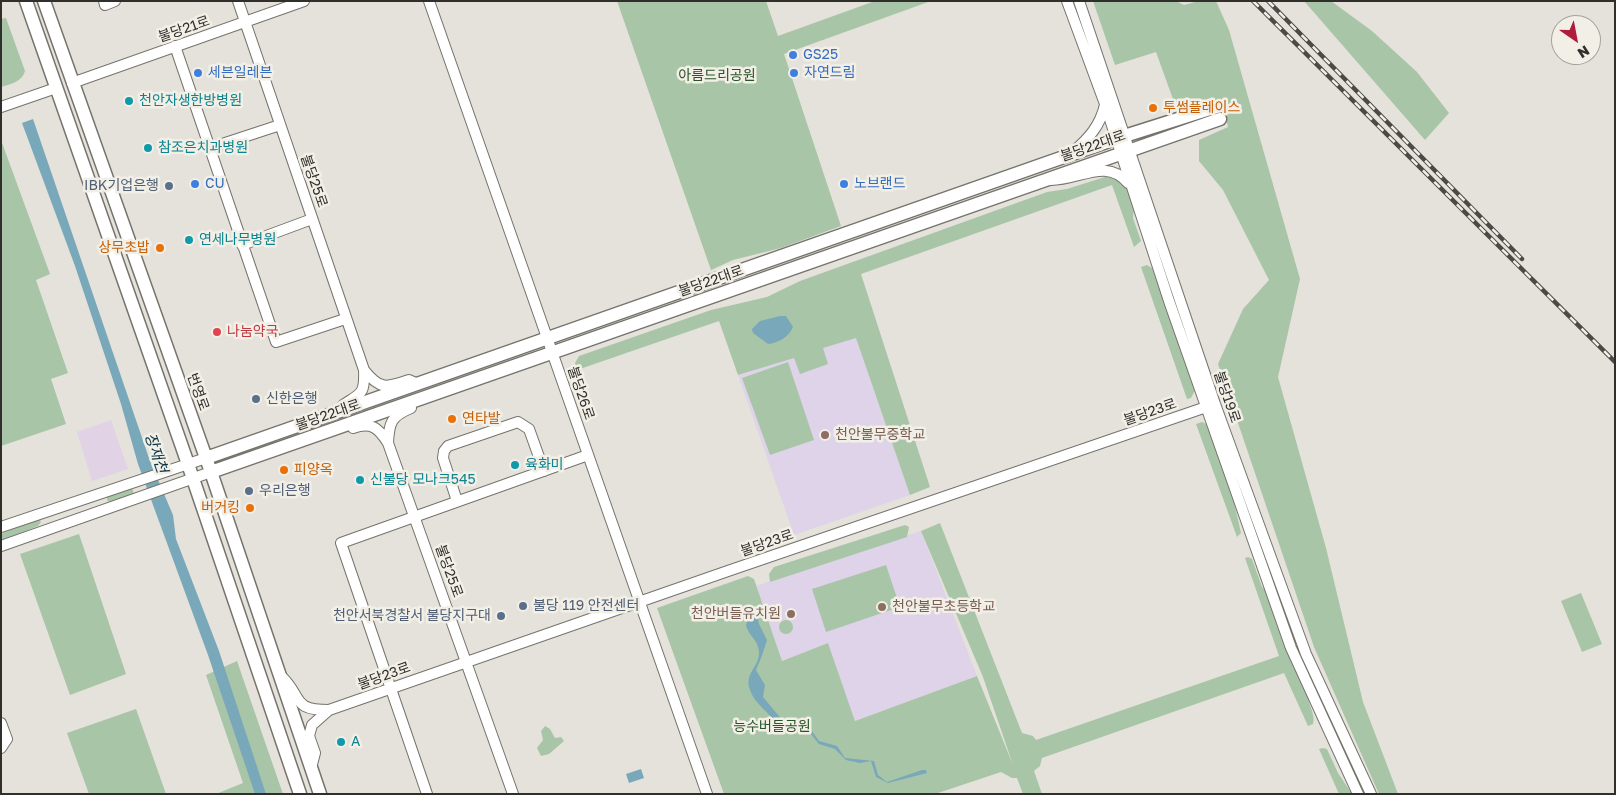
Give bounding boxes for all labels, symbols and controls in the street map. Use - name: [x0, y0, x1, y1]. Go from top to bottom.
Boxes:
- street label: 불당21로: [156, 12, 212, 46]
- north arrow: [1551, 15, 1601, 65]
- text: N: [1575, 42, 1593, 62]
- place label: GS25: [803, 47, 838, 63]
- marker: GS25: [787, 49, 799, 61]
- place label: 세븐일레븐: [208, 65, 272, 81]
- place label: 자연드림: [804, 65, 856, 81]
- marker: 세븐일레븐: [192, 67, 204, 79]
- marker: 자연드림: [788, 67, 800, 79]
- park label: 아름드리공원: [678, 68, 756, 84]
- place label: 천안자생한방병원: [139, 93, 242, 109]
- marker: 천안자생한방병원: [123, 95, 135, 107]
- place label: 투썸플레이스: [1163, 100, 1240, 116]
- marker: 투썸플레이스: [1147, 102, 1159, 114]
- street label: 불당22대로: [1058, 127, 1128, 165]
- place label: 참조은치과병원: [158, 140, 248, 156]
- marker: 참조은치과병원: [142, 142, 154, 154]
- street label: 불당25로: [297, 152, 331, 210]
- place label: CU: [205, 176, 225, 192]
- place label: 노브랜드: [854, 176, 906, 192]
- place label: IBK기업은행: [84, 178, 159, 194]
- marker: CU: [189, 178, 201, 190]
- marker: 노브랜드: [838, 178, 850, 190]
- marker: IBK기업은행: [163, 180, 175, 192]
- place label: 연세나무병원: [199, 232, 276, 248]
- marker: 연세나무병원: [183, 234, 195, 246]
- place label: 상무초밥: [98, 240, 150, 256]
- marker: 상무초밥: [154, 242, 166, 254]
- street label: 불당22대로: [676, 262, 746, 300]
- place label: 나눔약국: [227, 324, 279, 340]
- marker: 나눔약국: [211, 326, 223, 338]
- street label: 불당26로: [564, 364, 598, 422]
- street label: 불당19로: [1210, 369, 1244, 425]
- street label: 번영로: [183, 371, 213, 413]
- place label: 신한은행: [266, 391, 318, 407]
- marker: 신한은행: [250, 393, 262, 405]
- street label: 불당23로: [1121, 395, 1179, 429]
- street label: 불당22대로: [293, 396, 363, 434]
- place label: 연타발: [462, 411, 501, 427]
- marker: 연타발: [446, 413, 458, 425]
- place label: 천안불무중학교: [835, 427, 925, 443]
- marker: 천안불무중학교: [819, 429, 831, 441]
- water label: 장재천: [141, 430, 171, 476]
- place label: 육화미: [525, 457, 564, 473]
- marker: 육화미: [509, 459, 521, 471]
- place label: 피양옥: [294, 462, 333, 478]
- marker: 피양옥: [278, 464, 290, 476]
- place label: 신불당 모나크545: [370, 472, 476, 488]
- marker: 신불당 모나크545: [354, 474, 366, 486]
- place label: 우리은행: [259, 483, 311, 499]
- marker: 우리은행: [243, 485, 255, 497]
- place label: 버거킹: [201, 500, 240, 516]
- marker: 버거킹: [244, 502, 256, 514]
- street label: 불당23로: [738, 526, 796, 560]
- street label: 불당25로: [432, 542, 466, 600]
- place label: 불당 119 안전센터: [533, 598, 639, 614]
- place label: 천안불무초등학교: [892, 599, 995, 615]
- marker: 불당 119 안전센터: [517, 600, 529, 612]
- marker: 천안불무초등학교: [876, 601, 888, 613]
- place label: 천안버들유치원: [691, 606, 781, 622]
- place label: 천안서북경찰서 불당지구대: [333, 608, 491, 624]
- marker: 천안버들유치원: [785, 608, 797, 620]
- marker: 천안서북경찰서 불당지구대: [495, 610, 507, 622]
- street label: 불당23로: [355, 659, 413, 693]
- park label: 능수버들공원: [733, 719, 811, 735]
- place label: A: [351, 734, 360, 750]
- marker: A: [335, 736, 347, 748]

